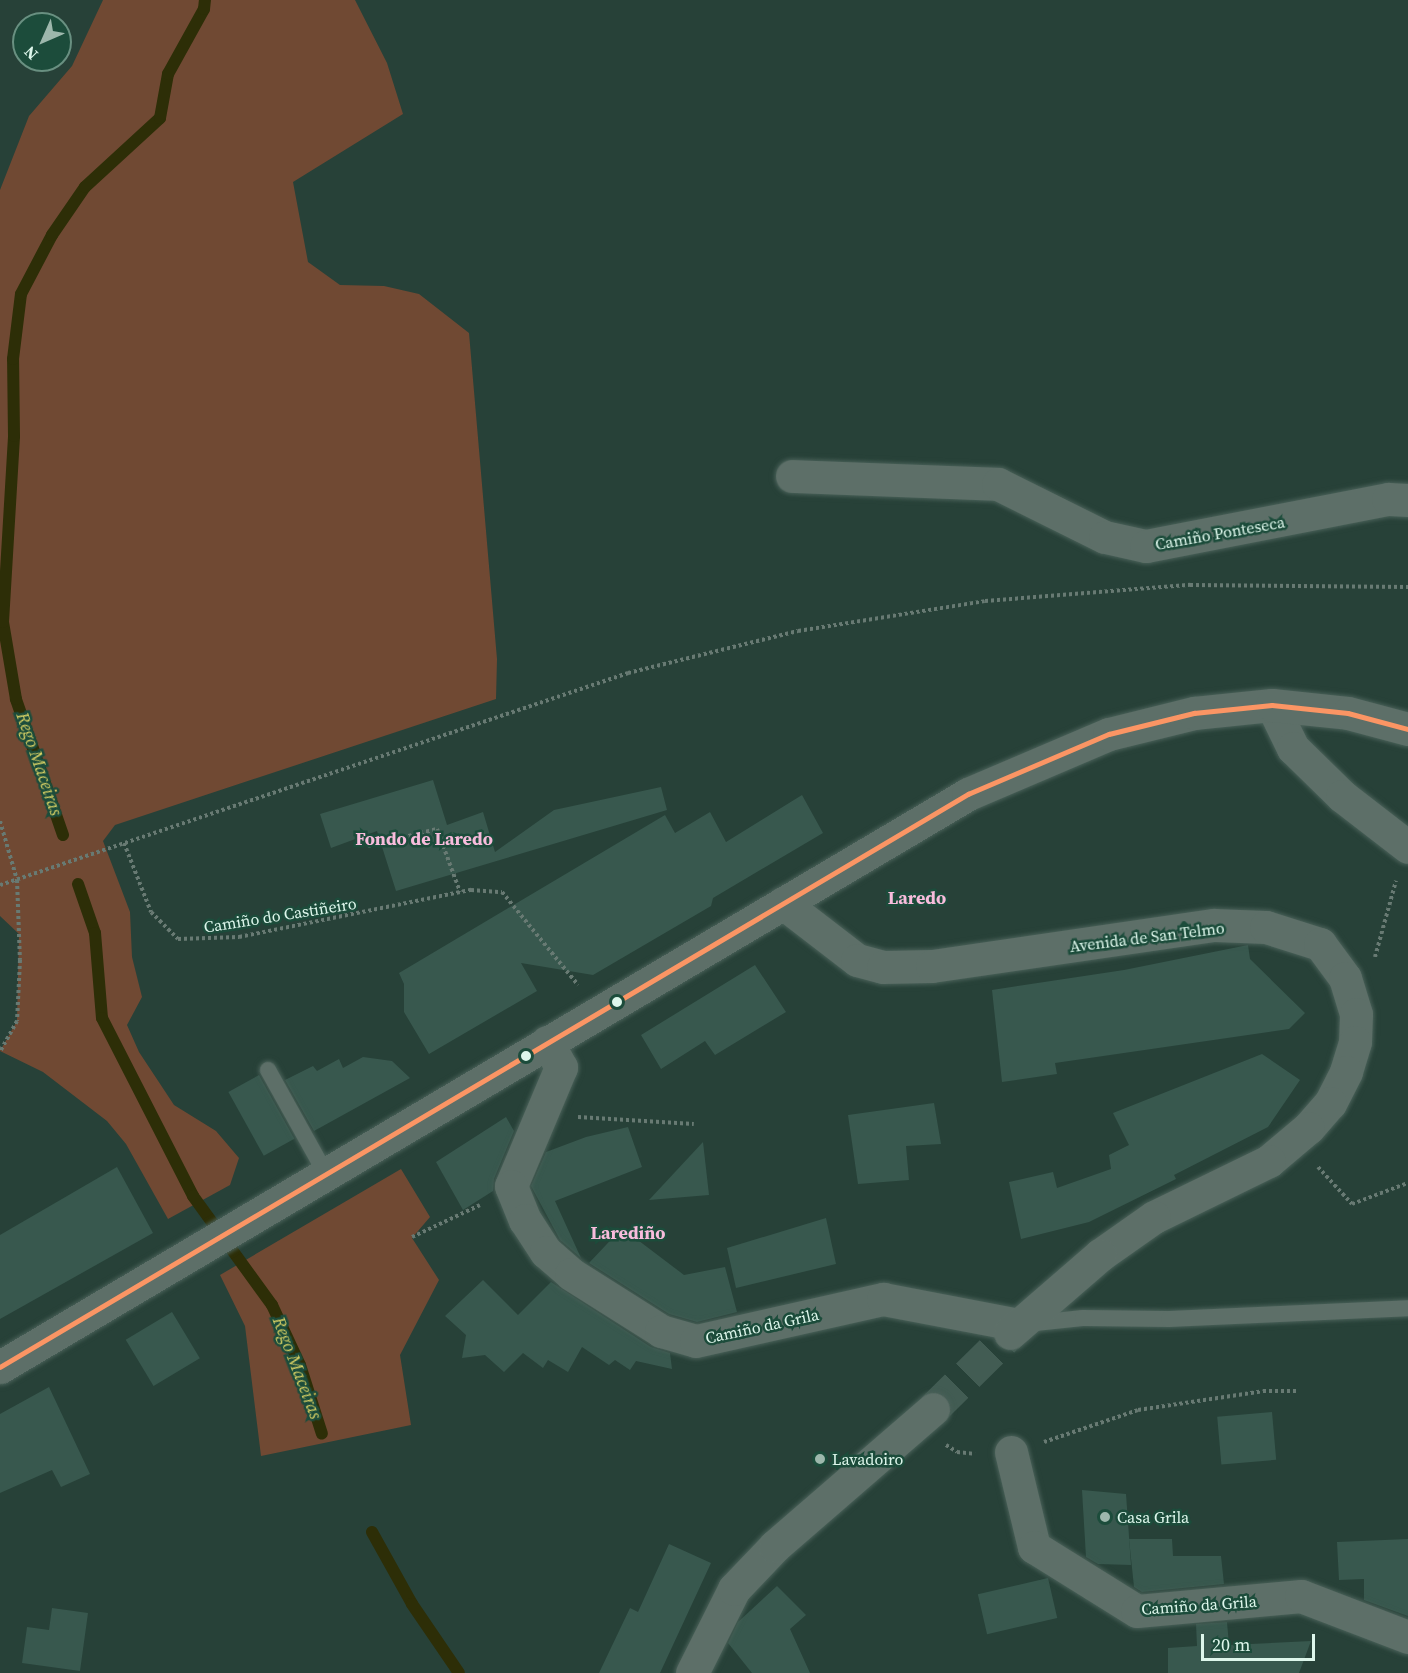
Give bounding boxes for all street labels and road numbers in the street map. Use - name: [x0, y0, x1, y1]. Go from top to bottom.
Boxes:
- street label: Camiño Ponteseca: [1154, 512, 1286, 554]
- street label: Camiño do Castiñeiro: [202, 893, 358, 937]
- street label: Avenida de San Telmo: [1068, 918, 1226, 956]
- street label: Camiño da Grila: [703, 1305, 821, 1347]
- street label: Camiño da Grila: [1141, 1591, 1257, 1619]

